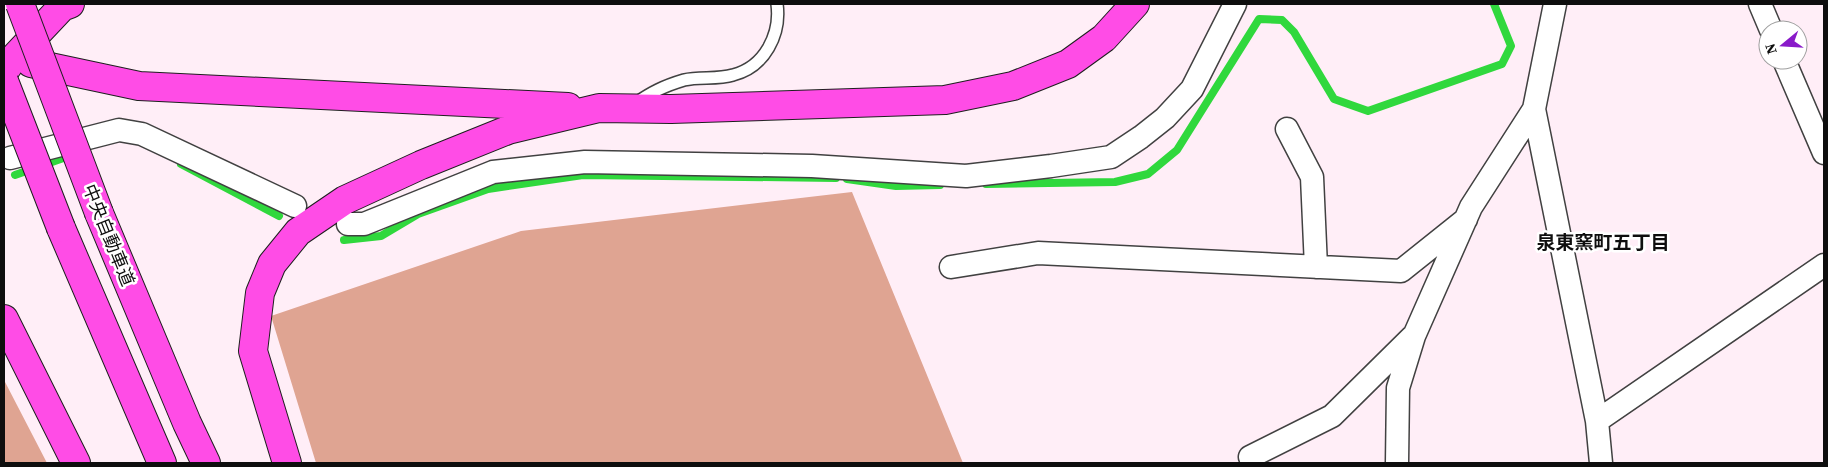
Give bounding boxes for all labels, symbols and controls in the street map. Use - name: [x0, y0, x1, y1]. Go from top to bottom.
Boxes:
- north arrow: [1758, 20, 1808, 70]
- text: N: [1760, 41, 1782, 57]
- street label: 中央自動車道: [77, 180, 141, 290]
- district label: 泉東窯町五丁目: [1536, 229, 1670, 255]

